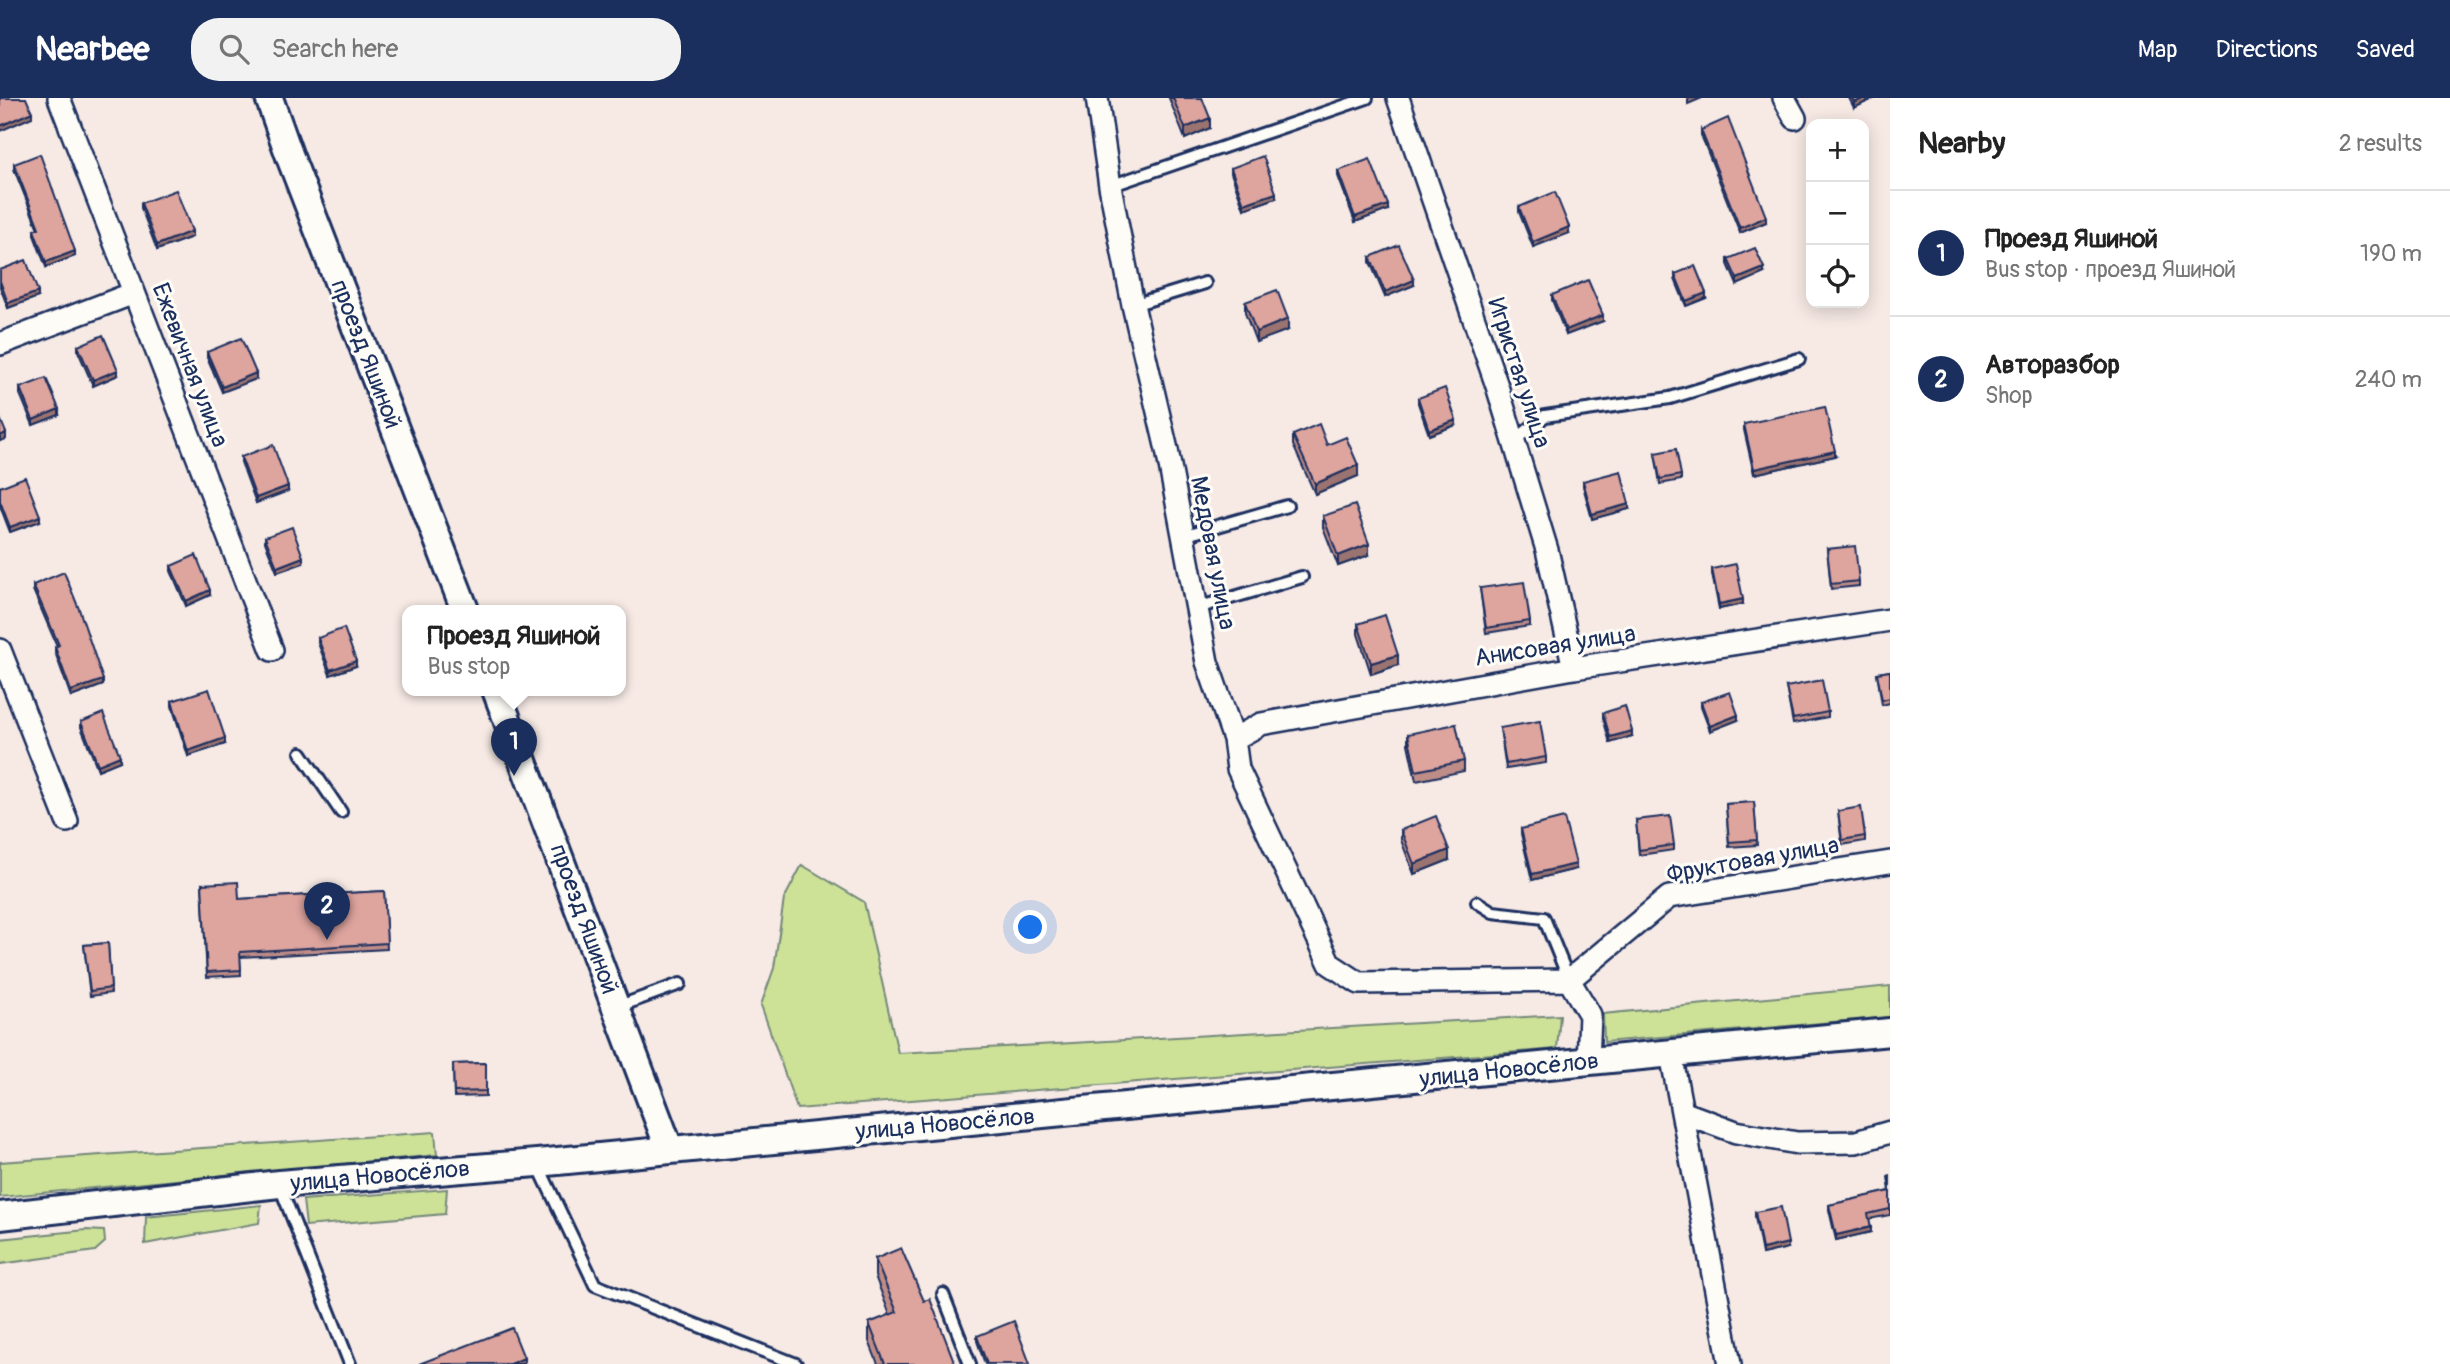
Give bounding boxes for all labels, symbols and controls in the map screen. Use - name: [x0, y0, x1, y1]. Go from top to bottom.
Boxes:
- search box: [191, 18, 681, 81]
- text: Nearbee: [35, 29, 149, 70]
- icon: search: [215, 30, 253, 68]
- text: Search here: [271, 33, 398, 65]
- text: Map: [2138, 35, 2178, 64]
- text: Directions: [2216, 35, 2317, 64]
- text: Saved: [2355, 35, 2415, 64]
- map controls: [1806, 119, 1869, 308]
- button: +: [1806, 119, 1869, 182]
- text: Nearby: [1918, 125, 2005, 162]
- text: 2 results: [2339, 129, 2422, 158]
- button: −: [1806, 182, 1869, 245]
- text: Проезд Яшиной: [1985, 223, 2158, 255]
- text: 1: [1937, 239, 1946, 268]
- text: 190 m: [2360, 239, 2422, 268]
- button: locate: [1806, 245, 1869, 308]
- text: Bus stop · проезд Яшиной: [1985, 255, 2236, 284]
- street label: проезд Яшиной: [324, 275, 408, 433]
- street label: Ежевичная улица: [145, 279, 235, 451]
- street label: Игристая улица: [1481, 294, 1557, 452]
- text: Авторазбор: [1985, 349, 2120, 381]
- text: 2: [1935, 365, 1947, 394]
- text: 240 m: [2355, 365, 2422, 394]
- text: Shop: [1985, 381, 2033, 410]
- street label: Медовая улица: [1184, 474, 1242, 632]
- popup: [402, 605, 626, 696]
- street label: Анисовая улица: [1472, 619, 1638, 673]
- text: Проезд Яшиной: [428, 620, 600, 652]
- text: Bus stop: [428, 652, 510, 681]
- pin: 1: [491, 718, 537, 776]
- street label: Фруктовая улица: [1665, 831, 1841, 889]
- street label: проезд Яшиной: [543, 840, 625, 998]
- pin: 2: [304, 882, 350, 940]
- your location: [1013, 910, 1047, 944]
- street label: улица Новосёлов: [1417, 1046, 1600, 1094]
- street label: улица Новосёлов: [853, 1102, 1036, 1146]
- street label: улица Новосёлов: [288, 1154, 471, 1198]

